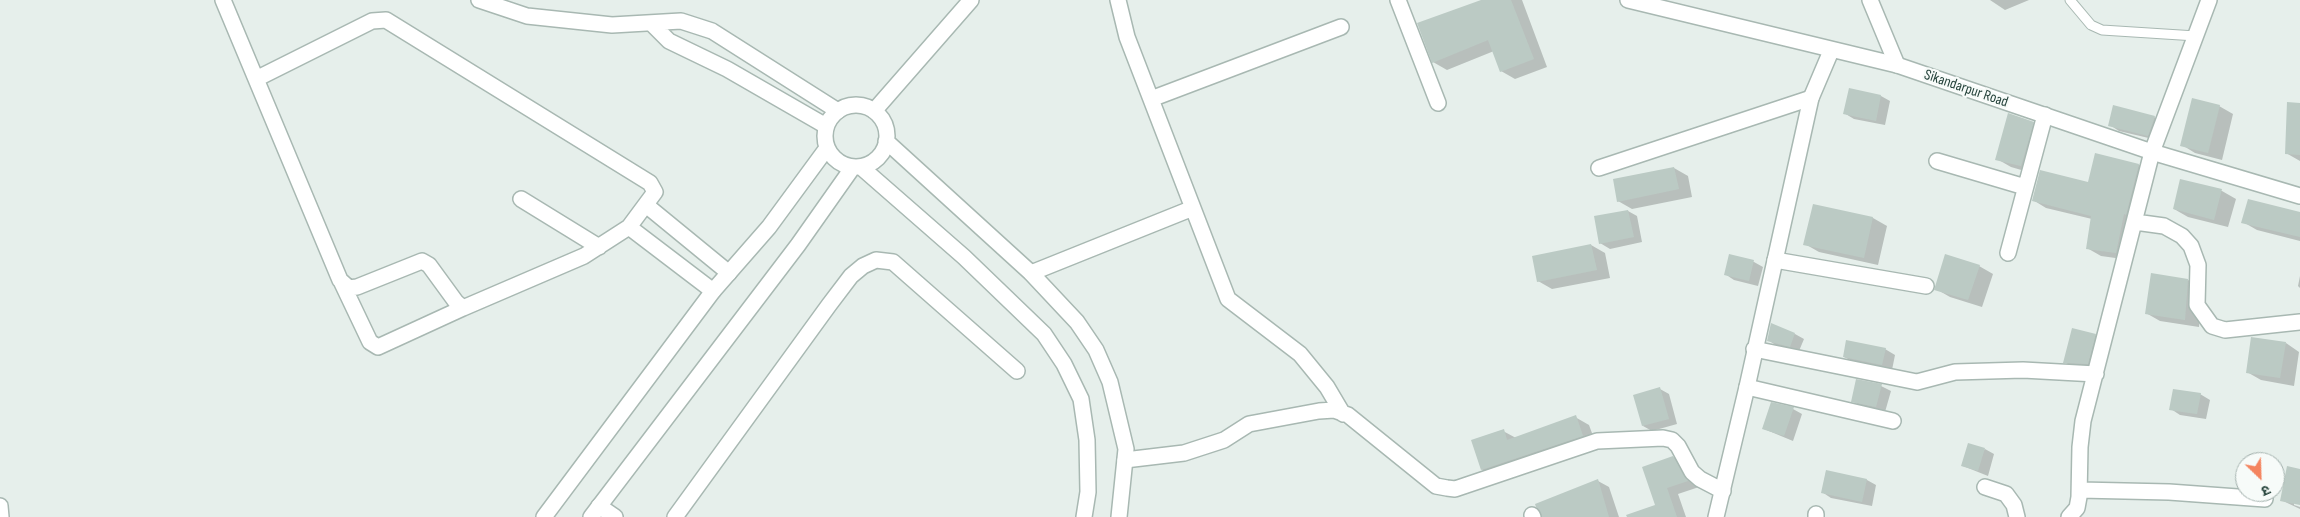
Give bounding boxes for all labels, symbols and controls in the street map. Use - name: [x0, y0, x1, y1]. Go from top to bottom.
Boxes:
- street label: Sikandarpur Road: [1922, 66, 2010, 112]
- north arrow: [2235, 452, 2285, 502]
- text: उ: [2259, 481, 2273, 500]

